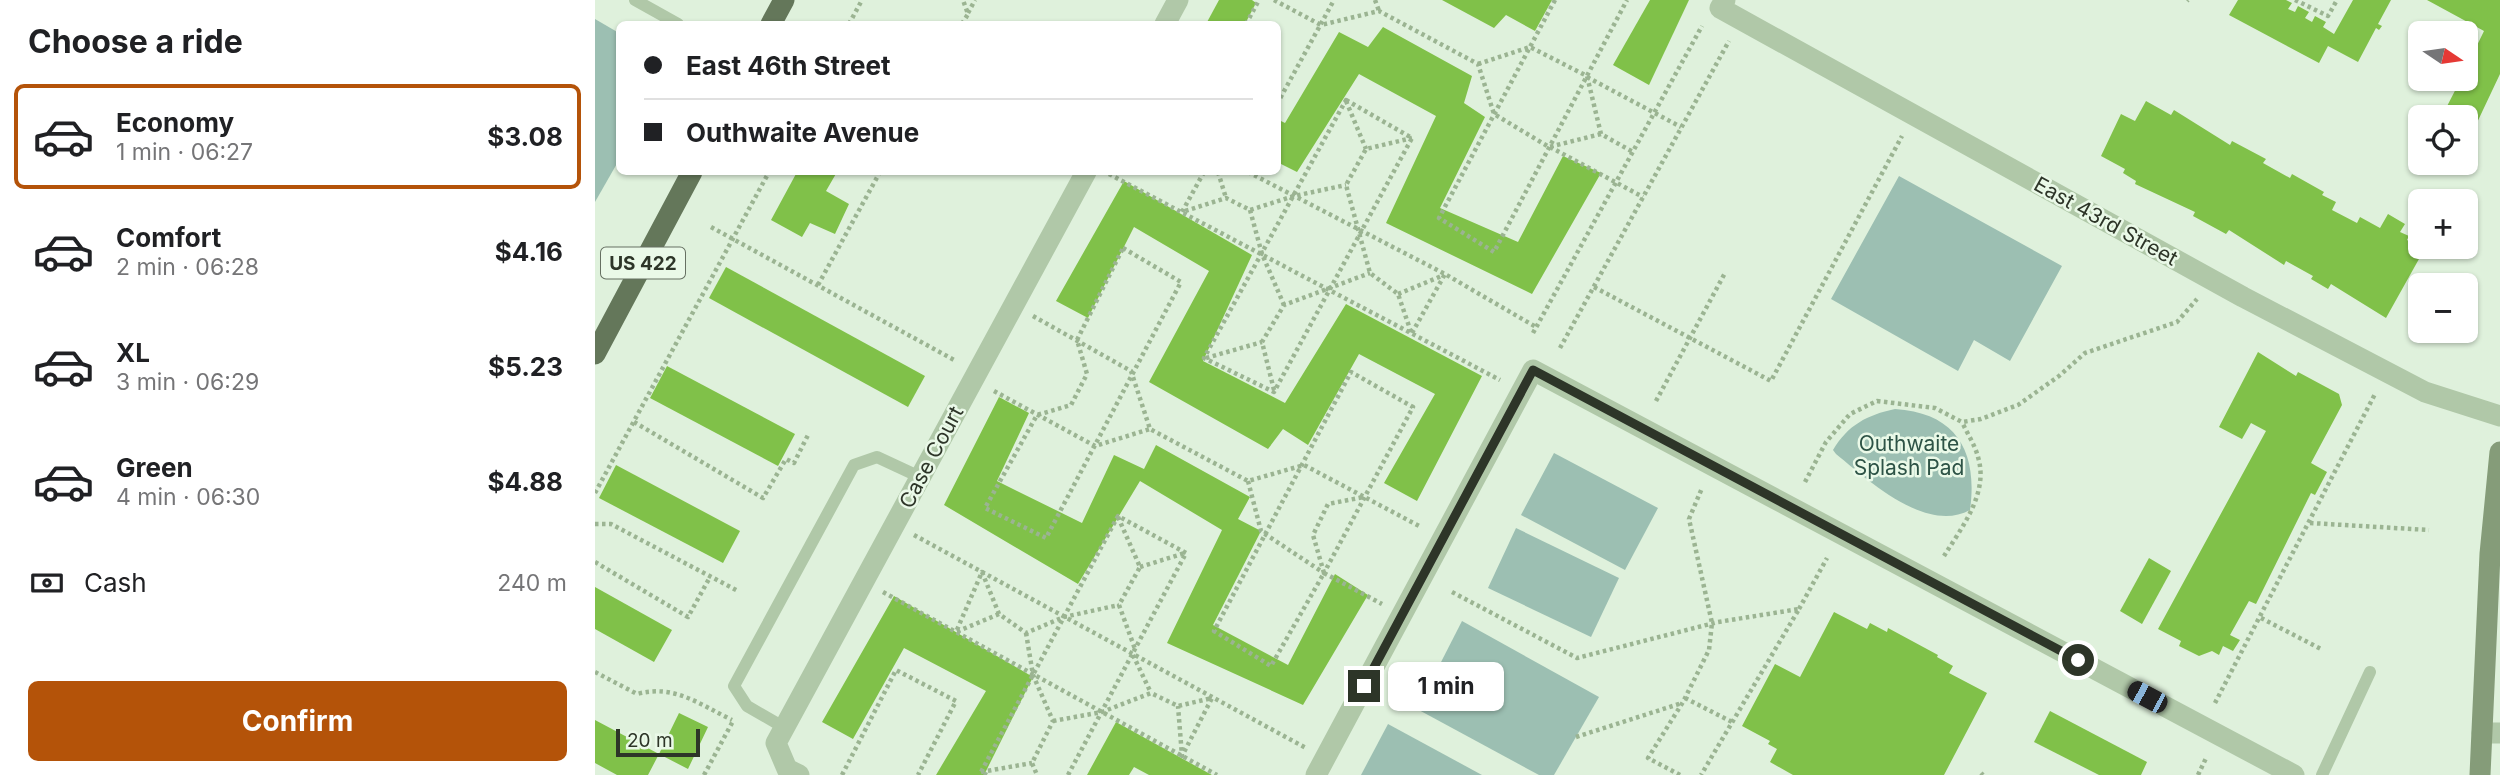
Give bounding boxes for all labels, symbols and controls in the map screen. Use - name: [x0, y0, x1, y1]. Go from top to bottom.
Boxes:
- north arrow: [2408, 21, 2478, 91]
- map controls: [2408, 21, 2478, 343]
- text: Choose a ride: [28, 22, 243, 61]
- text: East 46th Street: [686, 50, 891, 81]
- icon: car: [32, 105, 95, 168]
- button: locate: [2408, 105, 2478, 175]
- text: Economy: [116, 107, 234, 138]
- text: Outhwaite Avenue: [686, 117, 919, 148]
- text: $3.08: [487, 121, 563, 152]
- text: 1 min · 06:27: [116, 138, 253, 166]
- street label: East 43rd Street: [2030, 171, 2182, 271]
- button: +: [2408, 189, 2478, 259]
- icon: car: [32, 220, 95, 283]
- text: Comfort: [116, 222, 221, 253]
- text: $4.16: [495, 236, 563, 267]
- road number: US 422: [601, 247, 685, 278]
- text: 2 min · 06:28: [116, 253, 259, 281]
- button: −: [2408, 273, 2478, 343]
- icon: car: [32, 335, 95, 398]
- text: XL: [116, 337, 150, 368]
- text: $5.23: [488, 351, 563, 382]
- text: 3 min · 06:29: [116, 368, 259, 396]
- street label: Case Court: [894, 402, 968, 512]
- park label: Outhwaite Splash Pad: [1854, 431, 1964, 480]
- icon: car: [32, 450, 95, 513]
- text: Green: [116, 452, 193, 483]
- text: $4.88: [487, 466, 563, 497]
- text: 4 min · 06:30: [116, 483, 260, 511]
- icon: cash: [28, 564, 66, 602]
- text: Cash: [84, 567, 147, 598]
- text: 240 m: [497, 569, 567, 597]
- route start: [2062, 644, 2094, 676]
- callout: 1 min: [1389, 662, 1504, 710]
- route end: [1348, 670, 1380, 702]
- text: 1 min: [1418, 672, 1474, 700]
- car: [2124, 678, 2171, 716]
- button: Confirm: [28, 681, 567, 761]
- scale bar: [616, 726, 700, 758]
- text: 20 m: [627, 729, 673, 752]

